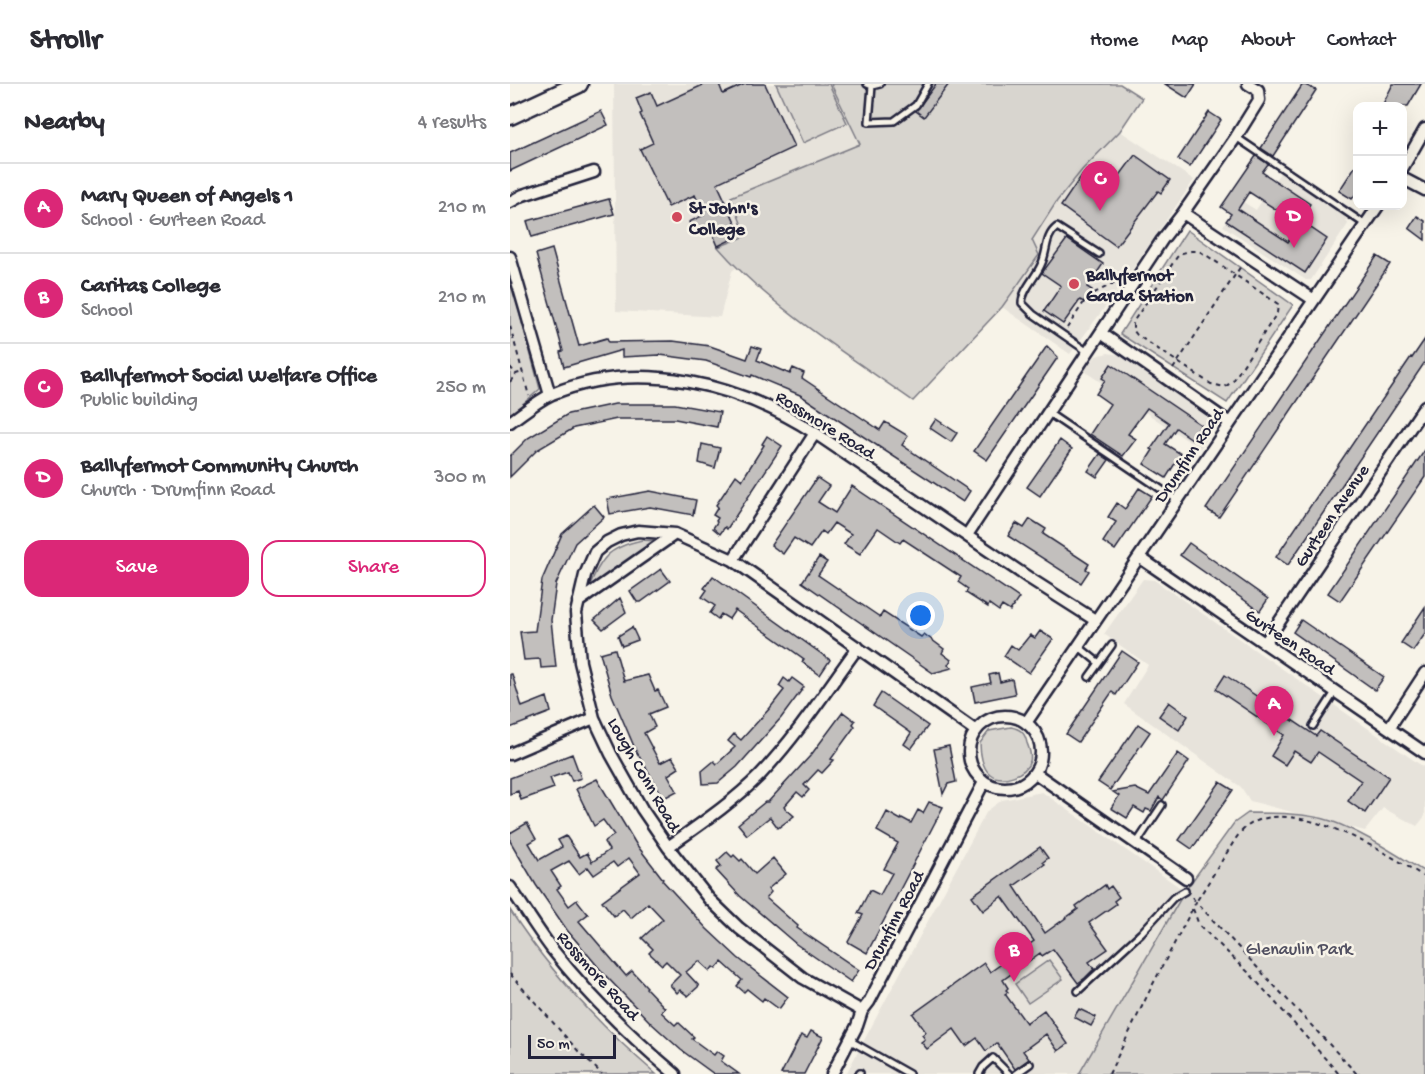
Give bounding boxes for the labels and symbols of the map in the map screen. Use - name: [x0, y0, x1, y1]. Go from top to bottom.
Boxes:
- pin: C: [1080, 162, 1120, 211]
- pin: D: [1274, 198, 1314, 248]
- place label: St John's College: [688, 199, 759, 241]
- marker: St John's College: [670, 210, 684, 224]
- place label: Ballyfermot Garda Station: [1085, 266, 1194, 308]
- marker: Ballyfermot Garda Station: [1067, 277, 1081, 291]
- street label: Rossmore Road: [771, 387, 880, 466]
- street label: Drumfinn Road: [1150, 404, 1230, 508]
- street label: Gurteen Avenue: [1291, 461, 1375, 572]
- your location: [906, 601, 935, 630]
- street label: Gurteen Road: [1241, 605, 1340, 682]
- pin: A: [1254, 686, 1293, 736]
- street label: Lough Conn Road: [602, 714, 685, 837]
- street label: Drumfinn Road: [860, 867, 931, 975]
- street label: Rossmore Road: [551, 928, 644, 1027]
- pin: B: [994, 932, 1034, 982]
- park label: Glenaulin Park: [1246, 940, 1354, 961]
- scale bar: [528, 1032, 616, 1060]

